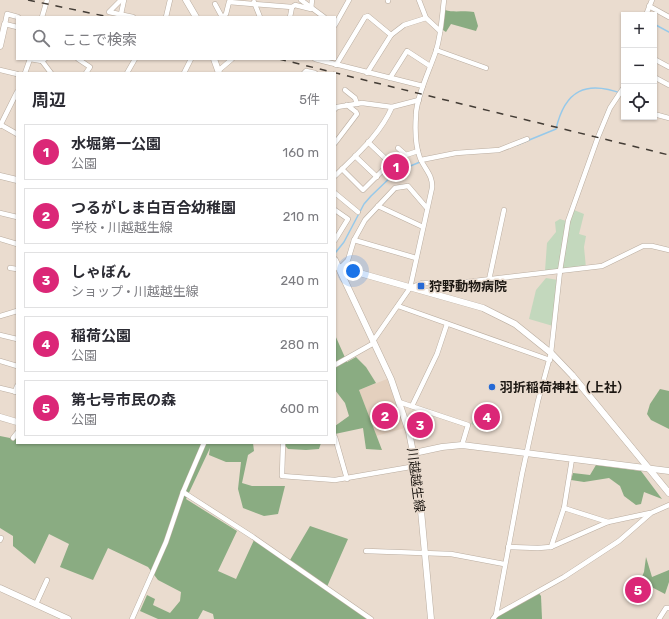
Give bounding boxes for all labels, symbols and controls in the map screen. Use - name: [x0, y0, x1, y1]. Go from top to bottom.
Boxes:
- map controls: [621, 12, 657, 120]
- button: +: [621, 12, 657, 48]
- search box: [16, 16, 336, 60]
- icon: search: [30, 27, 52, 49]
- text: ここで検索: [62, 31, 137, 49]
- button: −: [621, 48, 657, 84]
- button: locate: [621, 84, 657, 120]
- text: 周辺: [32, 90, 66, 110]
- text: 5件: [299, 92, 320, 107]
- text: 水堀第一公園: [71, 135, 161, 153]
- text: 1: [43, 145, 49, 160]
- text: 160 m: [283, 145, 319, 160]
- pin: 1: [383, 152, 409, 182]
- text: 公園: [71, 156, 97, 171]
- text: つるがしま白百合幼稚園: [71, 199, 236, 217]
- text: 2: [42, 209, 50, 224]
- text: 210 m: [283, 209, 319, 224]
- text: 学校 · 川越越生線: [71, 220, 173, 235]
- your location: [343, 261, 363, 281]
- text: しゃぼん: [71, 263, 131, 281]
- text: 3: [42, 273, 50, 288]
- text: 240 m: [280, 273, 319, 288]
- place label: 狩野動物病院: [429, 279, 507, 294]
- marker: 狩野動物病院: [416, 281, 426, 291]
- text: ショップ · 川越越生線: [71, 284, 199, 299]
- text: 稲荷公園: [71, 327, 131, 345]
- text: 4: [42, 337, 50, 352]
- text: 280 m: [280, 337, 319, 352]
- text: 公園: [71, 348, 97, 363]
- place label: 羽折稲荷神社（上社）: [500, 380, 630, 395]
- marker: 羽折稲荷神社（上社）: [487, 382, 497, 392]
- text: 第七号市民の森: [71, 391, 176, 409]
- text: 5: [42, 401, 50, 416]
- text: 600 m: [280, 401, 319, 416]
- pin: 2: [372, 401, 398, 431]
- pin: 4: [474, 402, 500, 432]
- pin: 3: [407, 410, 433, 440]
- text: 公園: [71, 412, 97, 427]
- street label: 川越越生線: [405, 447, 427, 513]
- pin: 5: [625, 575, 651, 605]

